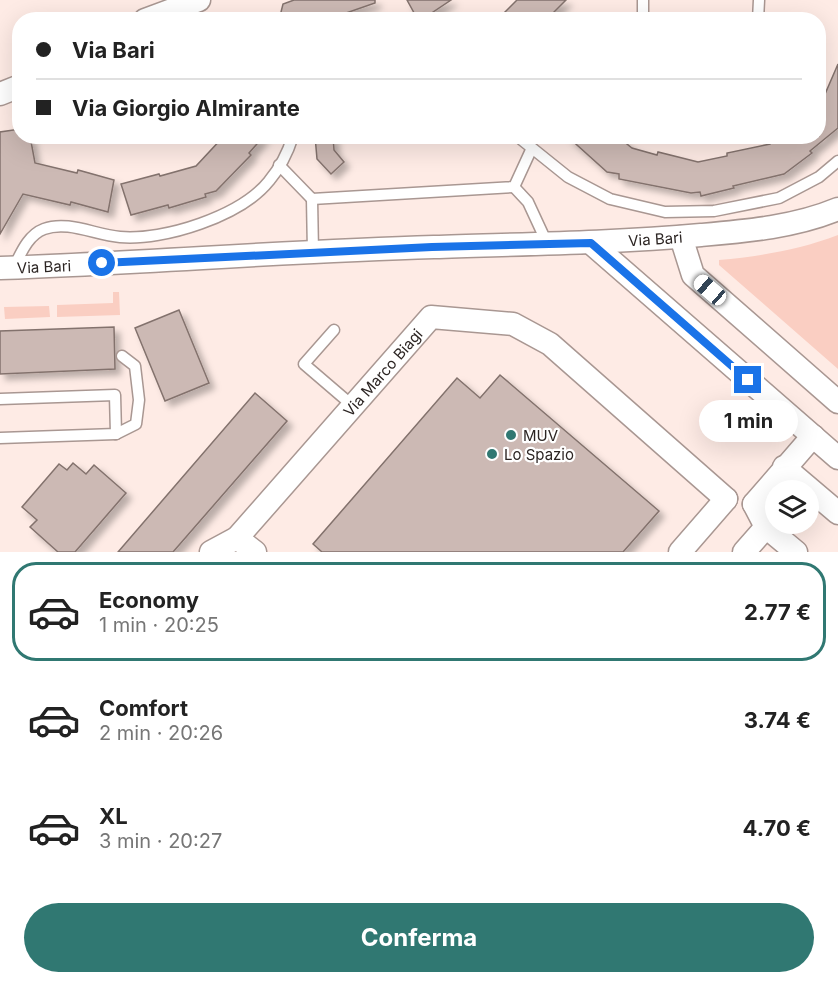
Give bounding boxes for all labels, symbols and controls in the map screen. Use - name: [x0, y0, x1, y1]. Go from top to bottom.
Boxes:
- text: Via Bari: [72, 37, 155, 63]
- text: Via Giorgio Almirante: [72, 95, 300, 121]
- street label: Via Bari: [628, 227, 683, 250]
- route start: [88, 249, 115, 276]
- street label: Via Bari: [16, 256, 72, 277]
- car: [691, 271, 729, 309]
- street label: Via Marco Biagi: [339, 324, 426, 420]
- route end: [734, 366, 761, 393]
- callout: 1 min: [698, 401, 798, 443]
- text: 1 min: [724, 409, 773, 433]
- place label: MUV: [523, 426, 558, 445]
- marker: MUV: [504, 428, 518, 442]
- place label: Lo Spazio: [504, 445, 574, 464]
- marker: Lo Spazio: [485, 447, 499, 461]
- map controls: [765, 480, 819, 534]
- button: layers: [765, 480, 819, 534]
- icon: car: [27, 585, 81, 639]
- text: Economy: [99, 587, 199, 613]
- text: 2.77 €: [744, 599, 811, 625]
- text: 1 min · 20:25: [99, 613, 219, 637]
- icon: car: [27, 693, 81, 747]
- text: Comfort: [99, 695, 188, 721]
- text: 3.74 €: [744, 707, 811, 733]
- text: 2 min · 20:26: [99, 721, 223, 745]
- icon: car: [27, 801, 81, 855]
- text: XL: [99, 803, 128, 829]
- text: 4.70 €: [743, 815, 811, 841]
- text: 3 min · 20:27: [99, 829, 222, 853]
- button: Conferma: [24, 903, 814, 972]

